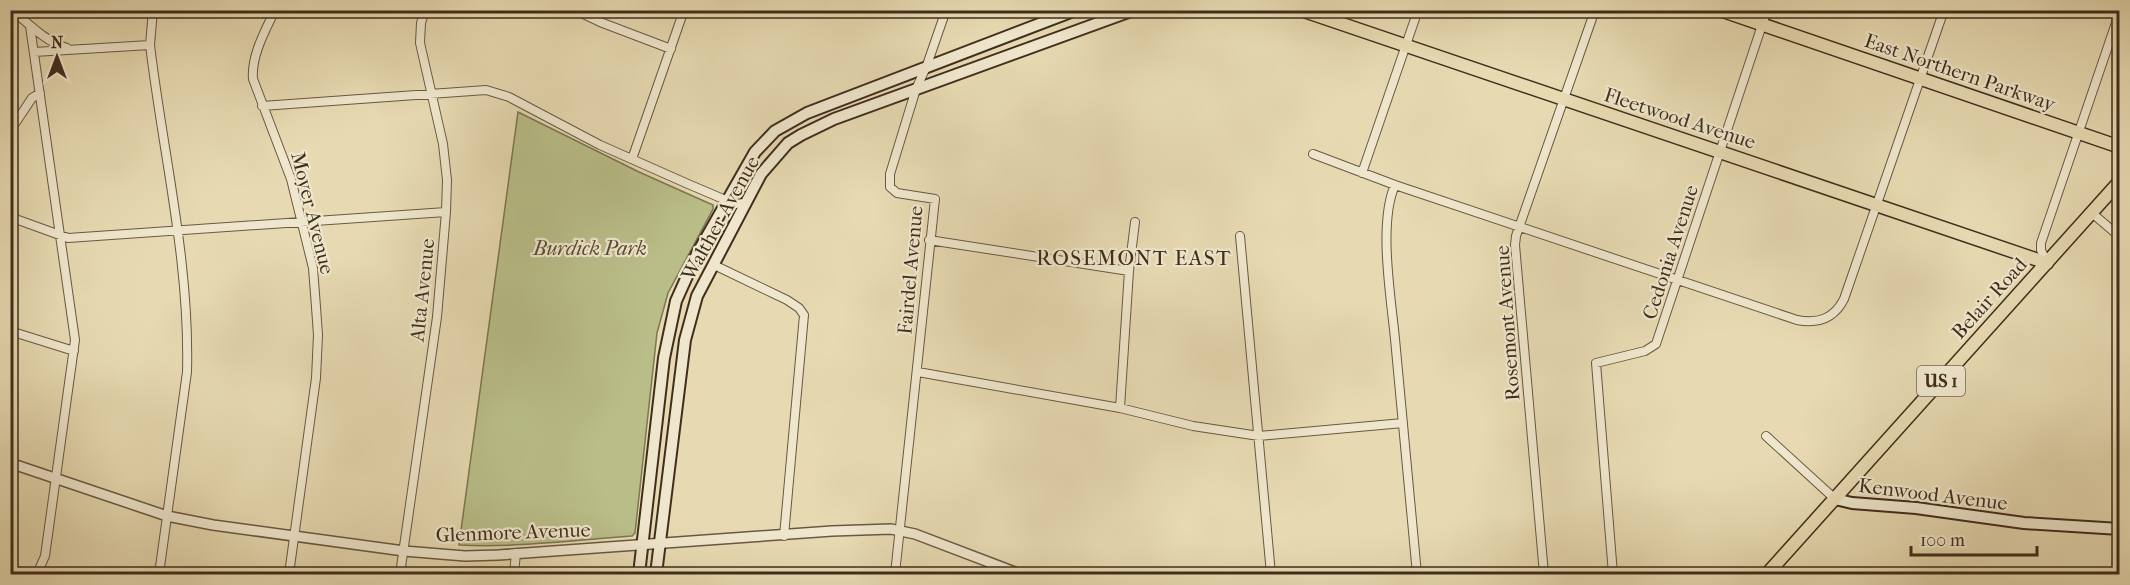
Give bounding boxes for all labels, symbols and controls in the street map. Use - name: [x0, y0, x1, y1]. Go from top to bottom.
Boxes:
- north arrow: [27, 27, 87, 87]
- street label: East Northern Parkway: [1861, 29, 2060, 116]
- text: N: [51, 33, 64, 52]
- street label: Fleetwood Avenue: [1601, 83, 1758, 154]
- street label: Moyer Avenue: [286, 150, 339, 277]
- street label: Walther Avenue: [676, 152, 764, 285]
- street label: Cedonia Avenue: [1638, 182, 1703, 322]
- street label: Fairdel Avenue: [893, 205, 928, 335]
- street label: Alta Avenue: [406, 237, 439, 344]
- park label: Burdick Park: [532, 237, 647, 260]
- street label: Rosemont Avenue: [1491, 244, 1524, 401]
- district label: ROSEMONT EAST: [1036, 246, 1232, 270]
- street label: Belair Road: [1947, 252, 2032, 343]
- road number: US 1: [1917, 366, 1965, 396]
- street label: Kenwood Avenue: [1857, 474, 2009, 515]
- street label: Glenmore Avenue: [435, 518, 591, 547]
- scale bar: [1911, 519, 2037, 557]
- text: 100 m: [1920, 530, 1965, 551]

